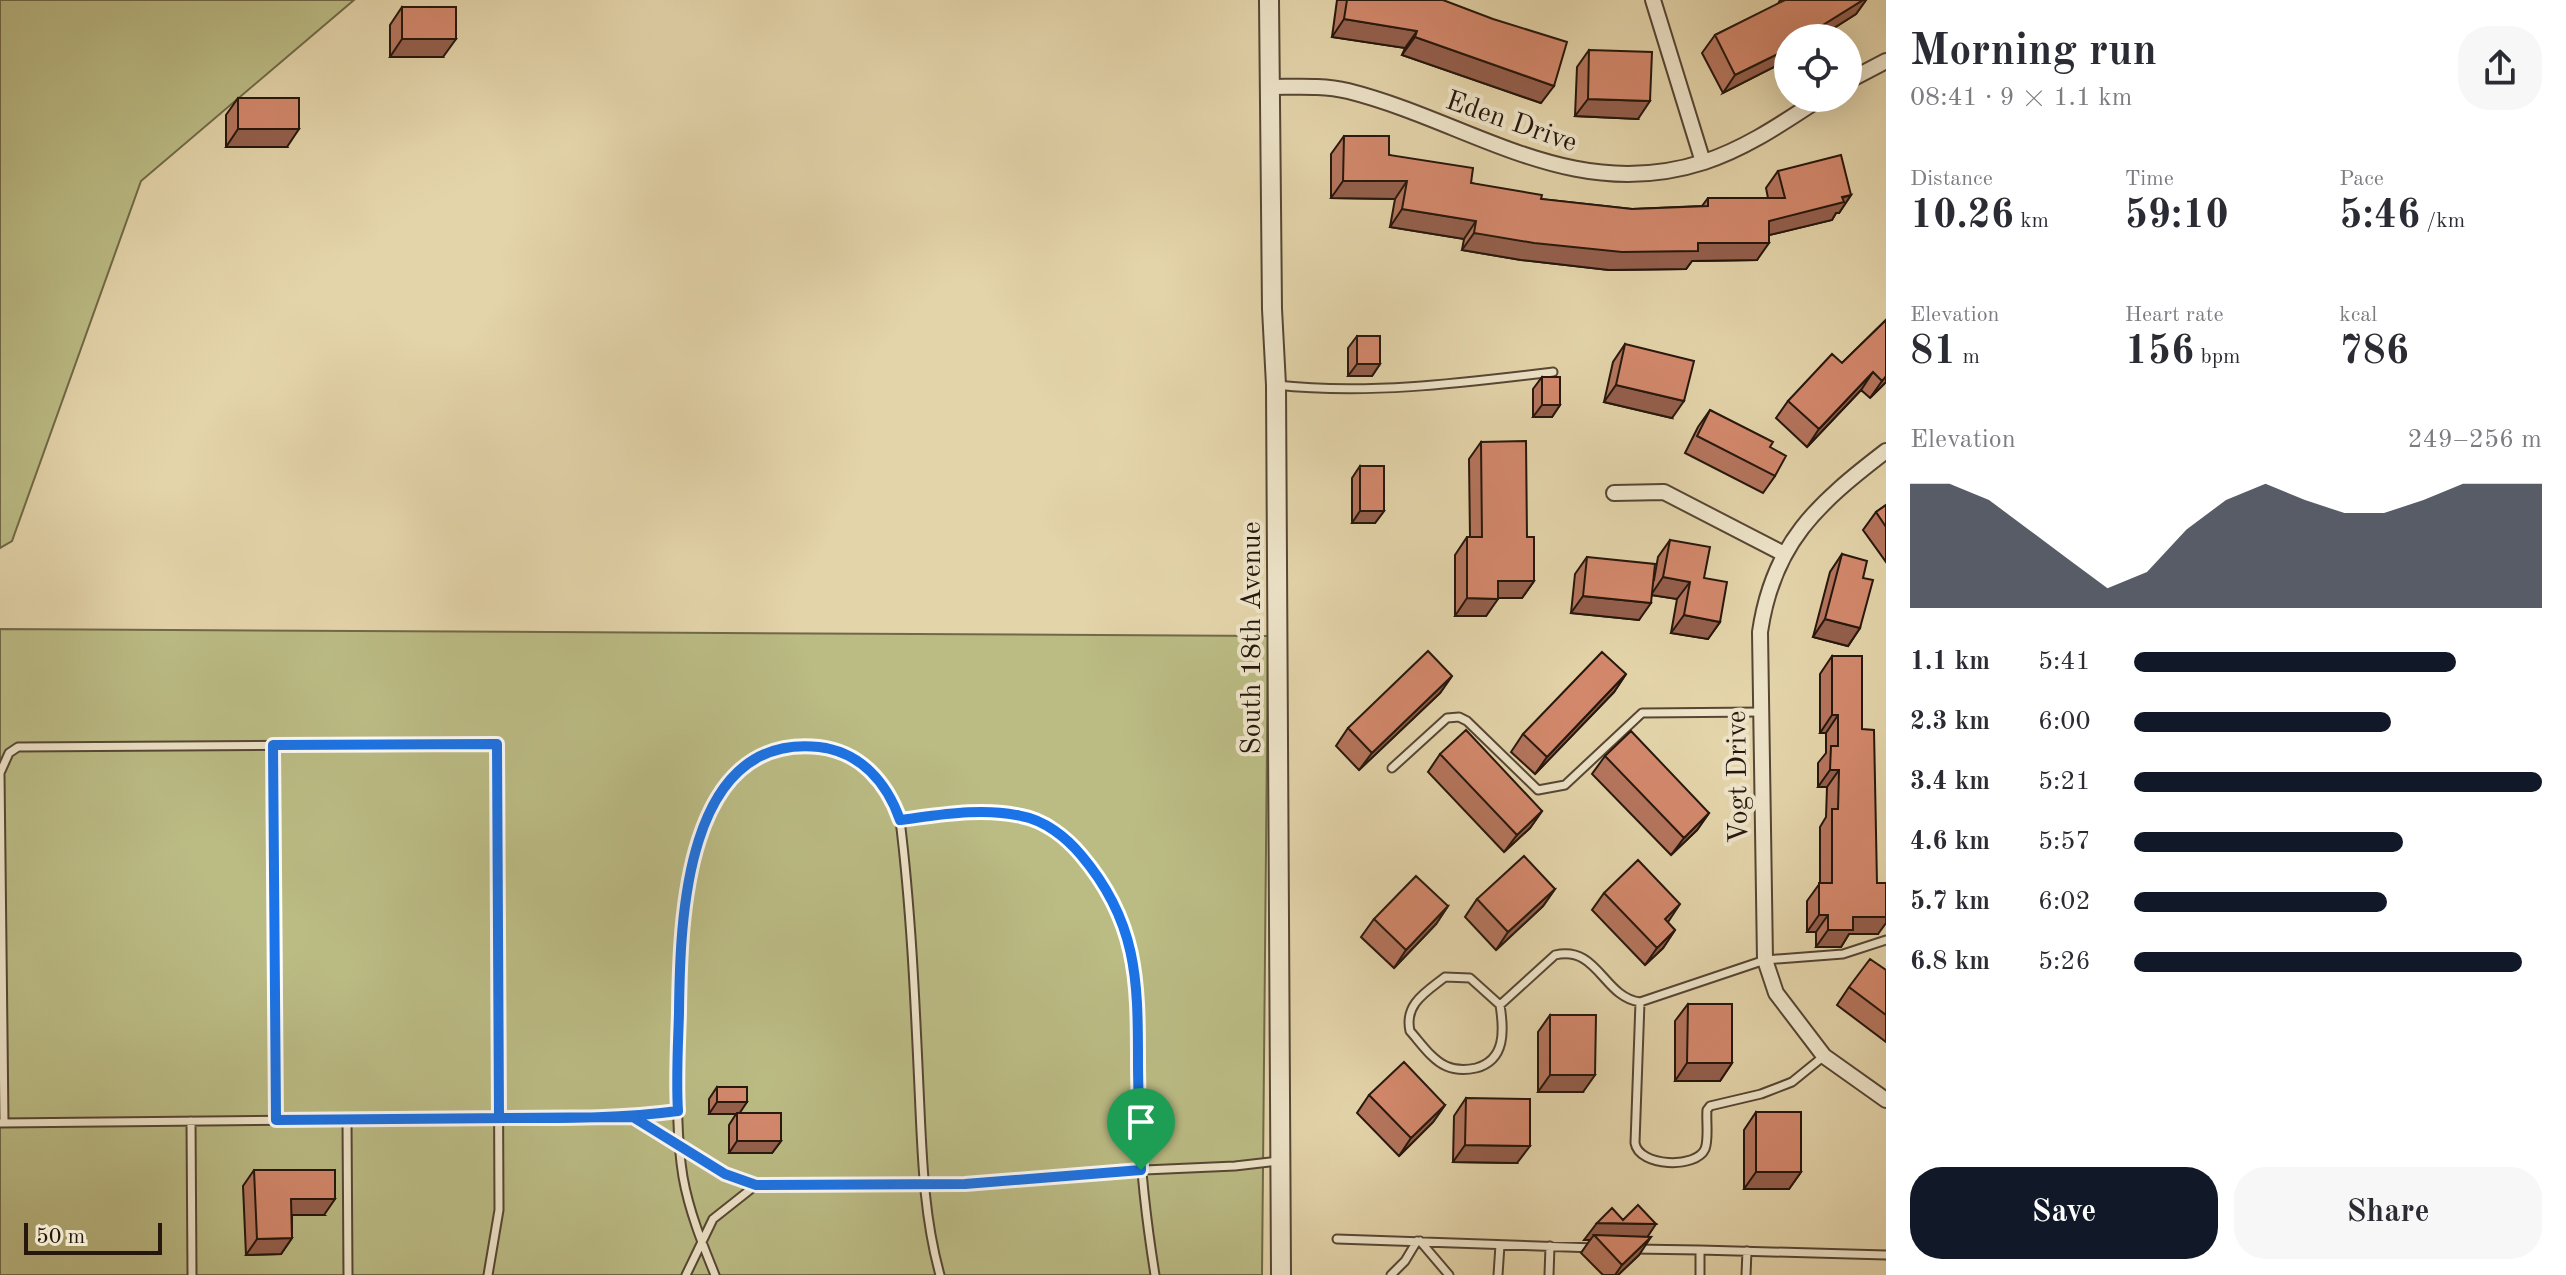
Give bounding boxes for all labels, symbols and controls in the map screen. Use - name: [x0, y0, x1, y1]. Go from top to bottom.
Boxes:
- map controls: [1774, 24, 1862, 112]
- button: locate: [1774, 24, 1862, 112]
- button: share: [2458, 26, 2542, 110]
- text: Morning run: [1910, 30, 2157, 74]
- text: 08:41 · 9 × 1.1 km: [1910, 85, 2132, 111]
- street label: Eden Drive: [1442, 87, 1580, 158]
- text: Distance: [1910, 168, 1993, 190]
- text: Time: [2125, 168, 2174, 190]
- text: Pace: [2339, 168, 2384, 190]
- text: 10.26: [1910, 197, 2014, 237]
- text: 59:10: [2125, 197, 2229, 237]
- text: 5:46: [2339, 197, 2420, 237]
- text: km: [2014, 210, 2049, 232]
- text: /km: [2420, 210, 2465, 232]
- text: Elevation: [1910, 304, 2000, 326]
- text: Heart rate: [2125, 304, 2224, 326]
- text: kcal: [2339, 304, 2377, 326]
- text: 81: [1910, 333, 1956, 373]
- text: 156: [2125, 333, 2194, 373]
- text: 786: [2339, 333, 2409, 373]
- text: m: [1956, 346, 1980, 368]
- text: bpm: [2194, 346, 2241, 368]
- text: Elevation: [1910, 427, 2016, 453]
- text: 249–256 m: [2407, 427, 2542, 453]
- street label: South 18th Avenue: [1239, 521, 1267, 755]
- text: 1.1 km: [1910, 649, 1990, 675]
- text: 5:41: [2038, 649, 2091, 675]
- text: 2.3 km: [1910, 709, 1990, 735]
- text: 6:00: [2038, 709, 2091, 735]
- street label: Vogt Drive: [1724, 710, 1754, 844]
- text: 3.4 km: [1910, 769, 1990, 795]
- text: 5:21: [2038, 769, 2091, 795]
- text: 4.6 km: [1910, 829, 1990, 855]
- text: 5:57: [2038, 829, 2091, 855]
- text: 5.7 km: [1910, 889, 1990, 915]
- text: 6:02: [2038, 889, 2091, 915]
- text: 6.8 km: [1910, 949, 1990, 975]
- text: 5:26: [2038, 949, 2091, 975]
- pin: [1107, 1088, 1175, 1170]
- icon: arrive: [1119, 1100, 1163, 1144]
- button: Save: [1910, 1167, 2218, 1259]
- button: Share: [2234, 1167, 2542, 1259]
- scale bar: [24, 1219, 162, 1255]
- text: 50 m: [36, 1226, 85, 1248]

